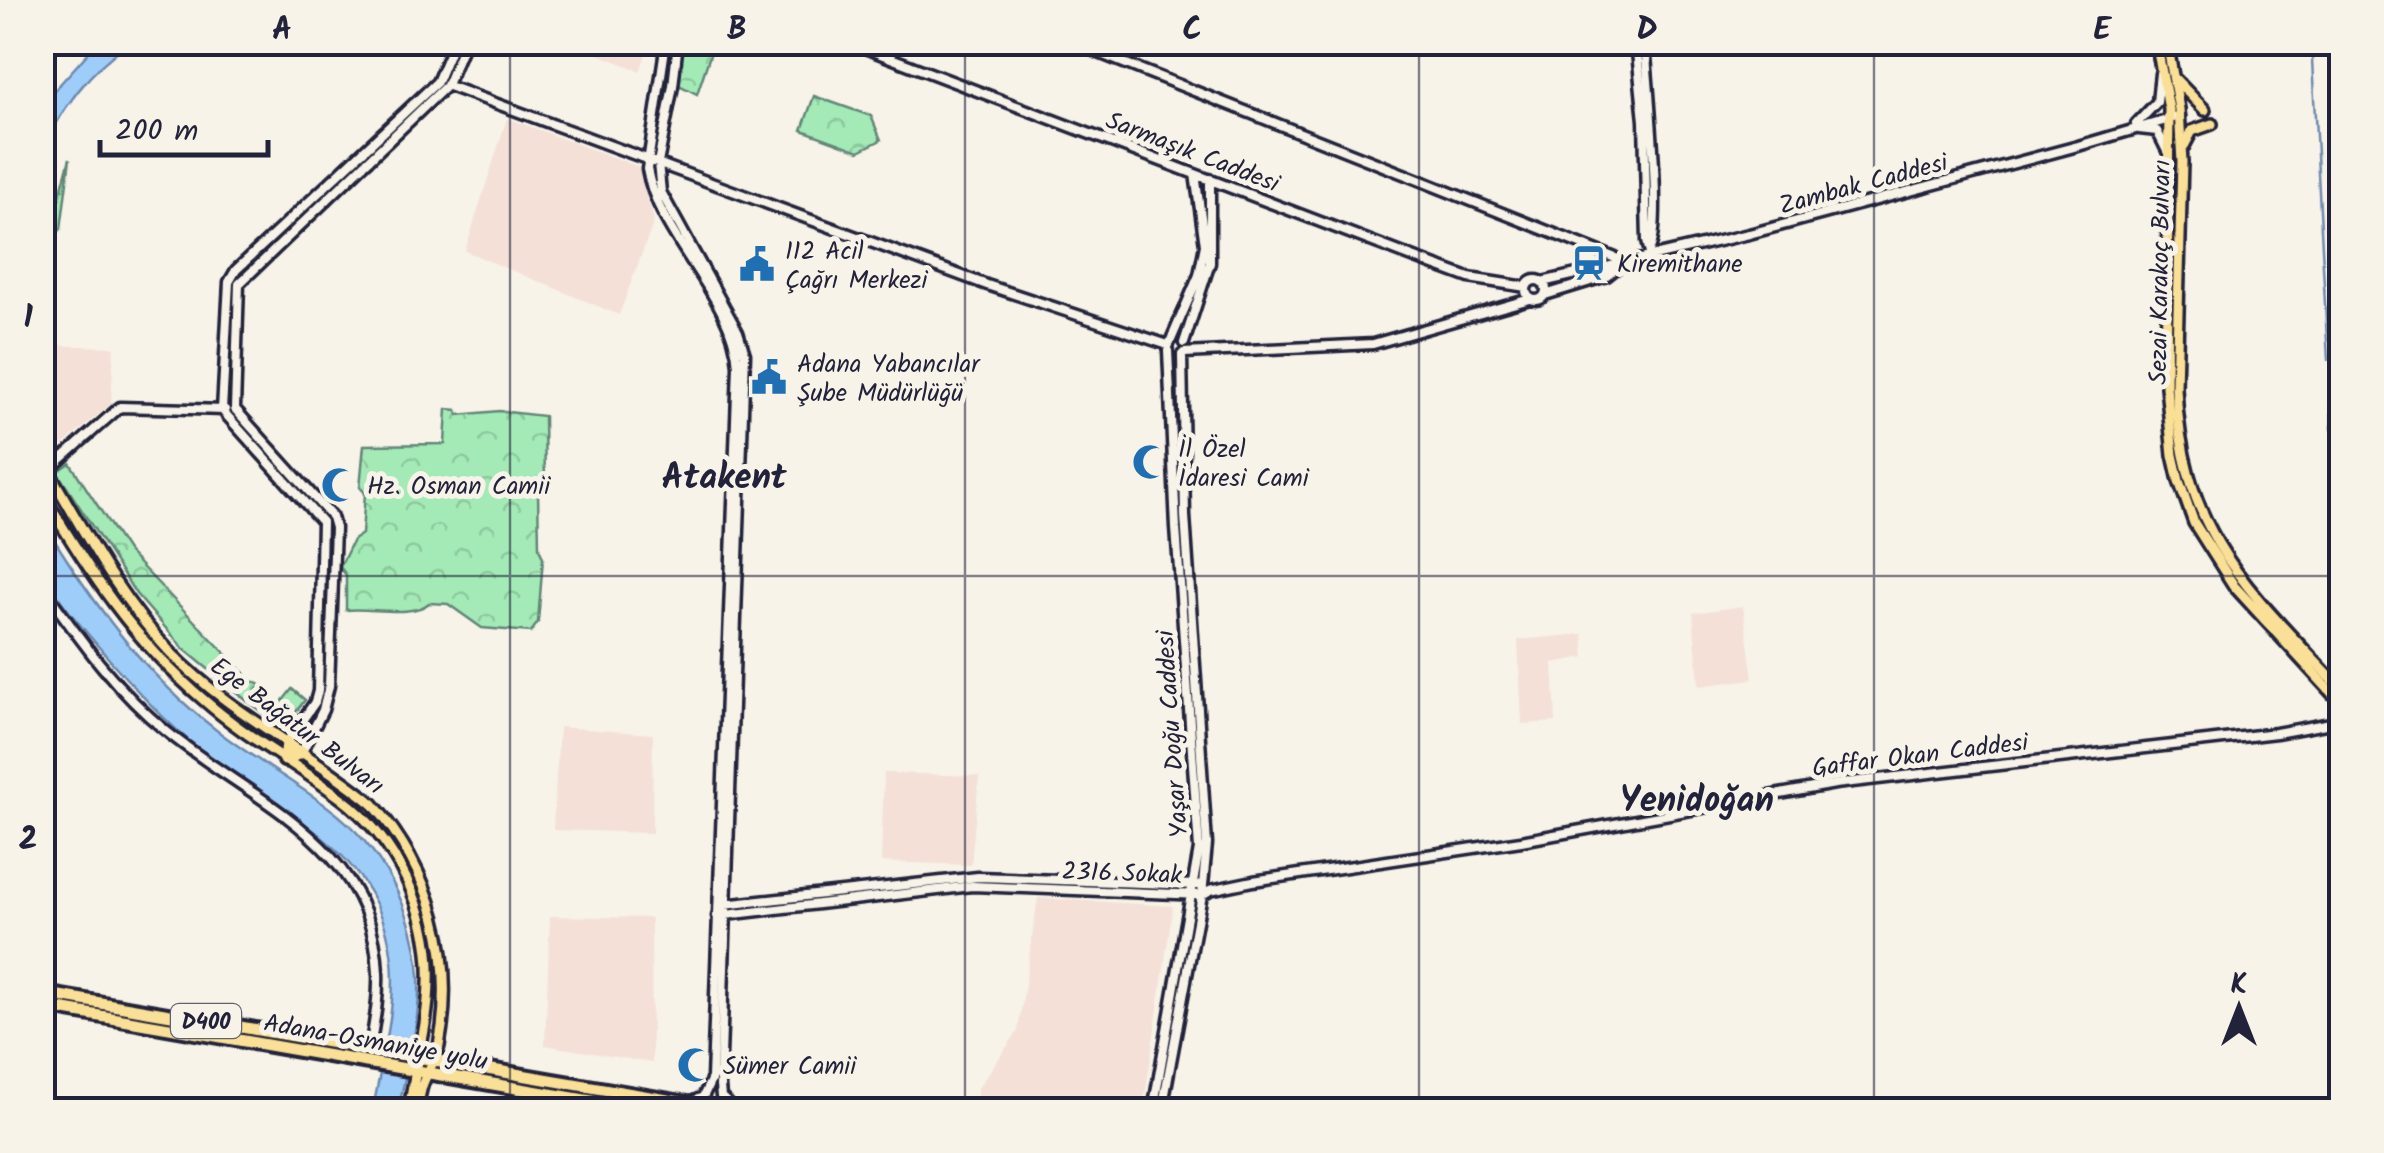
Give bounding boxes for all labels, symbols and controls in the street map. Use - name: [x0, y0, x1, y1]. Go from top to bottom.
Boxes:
- text: A: [272, 5, 292, 56]
- text: B: [727, 5, 747, 56]
- text: C: [1182, 5, 1202, 56]
- text: D: [1636, 5, 1658, 56]
- text: E: [2093, 5, 2112, 56]
- scale bar: [100, 95, 268, 157]
- street label: Sarmaşık Caddesi: [1100, 101, 1286, 205]
- text: 200 m: [115, 108, 198, 156]
- street label: Zambak Caddesi: [1775, 143, 1953, 227]
- street label: Sezai Karakoç Bulvarı: [2139, 159, 2183, 385]
- place label: 112 Acil Çağrı Merkezi: [785, 232, 929, 301]
- station icon: Kiremithane: [1570, 244, 1608, 282]
- public building icon: 112 Acil Çağrı Merkezi: [738, 245, 776, 283]
- place label: Kiremithane: [1617, 245, 1742, 285]
- text: 1: [23, 293, 33, 344]
- place label: Adana Yabancılar Şube Müdürlüğü: [797, 345, 981, 414]
- public building icon: Adana Yabancılar Şube Müdürlüğü: [750, 358, 788, 396]
- place label: İl Özel İdaresi Cami: [1178, 430, 1310, 499]
- mosque icon: İl Özel İdaresi Cami: [1131, 443, 1169, 481]
- district label: Atakent: [661, 451, 788, 507]
- mosque icon: Hz. Osman Camii: [320, 466, 358, 504]
- place label: Hz. Osman Camii: [367, 467, 551, 507]
- street label: Yaşar Doğu Caddesi: [1146, 628, 1200, 839]
- street label: Ege Bağatur Bulvarı: [201, 647, 393, 806]
- street label: Gaffar Okan Caddesi: [1810, 723, 2032, 789]
- district label: Yenidoğan: [1620, 774, 1774, 830]
- text: 2: [19, 815, 37, 866]
- street label: 2316 Sokak: [1061, 852, 1183, 896]
- north arrow: [2189, 958, 2289, 1058]
- text: K: [2231, 963, 2248, 1008]
- road number: D400: [171, 1004, 241, 1038]
- street label: Adana-Osmaniye yolu: [260, 1004, 491, 1082]
- mosque icon: Sümer Camii: [676, 1046, 714, 1084]
- place label: Sümer Camii: [723, 1047, 857, 1087]

